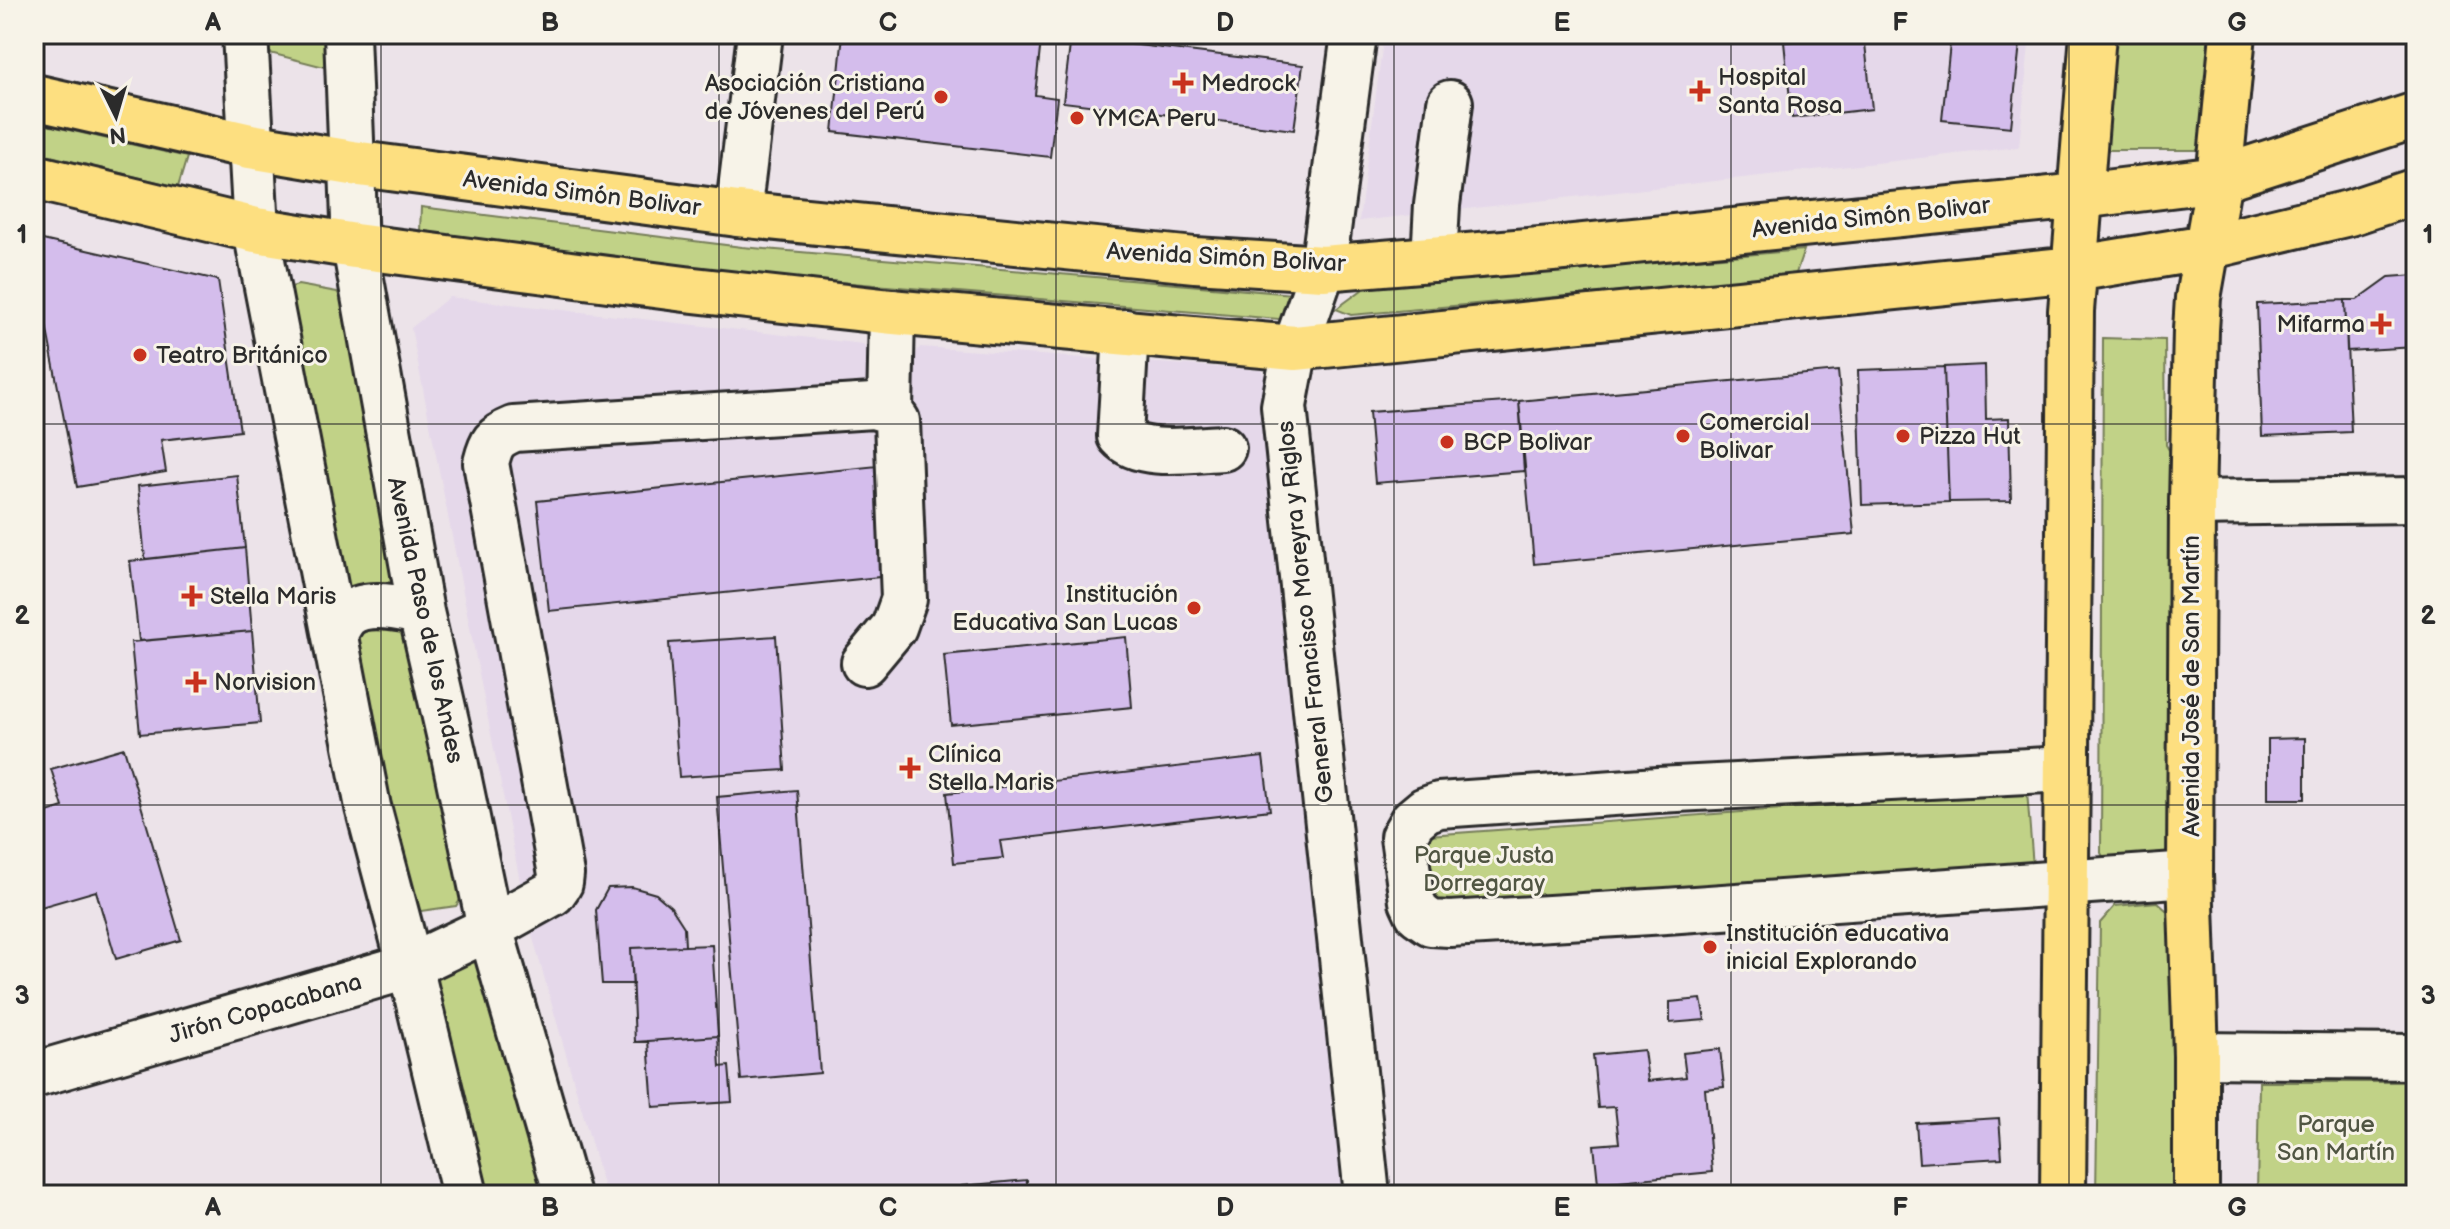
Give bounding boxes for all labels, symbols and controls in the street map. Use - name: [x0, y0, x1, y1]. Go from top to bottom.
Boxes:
- text: A: [204, 8, 221, 39]
- text: B: [541, 8, 559, 39]
- text: C: [879, 8, 897, 39]
- text: D: [1216, 8, 1234, 39]
- text: E: [1554, 8, 1571, 39]
- text: F: [1892, 8, 1908, 39]
- text: G: [2227, 8, 2247, 39]
- place label: Hospital Santa Rosa: [1718, 63, 1843, 120]
- place label: Asociación Cristiana de Jóvenes del Perú: [705, 69, 925, 126]
- place label: Medrock: [1201, 69, 1296, 98]
- marker: Medrock: [1172, 72, 1194, 94]
- north arrow: [76, 76, 156, 156]
- marker: Hospital Santa Rosa: [1689, 80, 1711, 102]
- marker: Asociación Cristiana de Jóvenes del Perú: [932, 88, 950, 106]
- place label: YMCA Peru: [1092, 104, 1216, 133]
- marker: YMCA Peru: [1068, 109, 1086, 127]
- text: N: [108, 120, 127, 149]
- street label: Avenida Simón Bolivar: [461, 165, 703, 223]
- street label: Avenida Simón Bolivar: [1750, 191, 1992, 244]
- text: 1: [17, 220, 27, 251]
- text: 1: [2423, 220, 2433, 251]
- street label: Avenida Simón Bolivar: [1106, 237, 1347, 278]
- place label: Mifarma: [2276, 310, 2365, 339]
- marker: Mifarma: [2372, 315, 2390, 333]
- place label: Teatro Británico: [156, 341, 328, 370]
- marker: Teatro Británico: [131, 346, 149, 364]
- place label: Comercial Bolivar: [1699, 408, 1809, 465]
- street label: General Francisco Moreyra y Riglos: [1271, 419, 1340, 804]
- place label: Pizza Hut: [1919, 422, 2021, 451]
- marker: Comercial Bolivar: [1674, 427, 1692, 445]
- marker: Pizza Hut: [1894, 427, 1912, 445]
- place label: BCP Bolivar: [1463, 428, 1592, 457]
- marker: BCP Bolivar: [1438, 433, 1456, 451]
- street label: Avenida Paso de los Andes: [381, 474, 470, 766]
- street label: Avenida José de San Martín: [2177, 535, 2206, 837]
- place label: Institución Educativa San Lucas: [952, 580, 1178, 637]
- place label: Stella Maris: [210, 582, 337, 611]
- marker: Stella Maris: [181, 585, 203, 607]
- marker: Institución Educativa San Lucas: [1185, 599, 1203, 617]
- text: 2: [14, 601, 30, 632]
- text: 2: [2420, 601, 2436, 632]
- place label: Norvision: [214, 668, 316, 697]
- marker: Norvision: [185, 671, 207, 693]
- place label: Clínica Stella Maris: [928, 740, 1055, 797]
- marker: Clínica Stella Maris: [899, 757, 921, 779]
- park label: Parque Justa Dorregaray: [1414, 841, 1554, 898]
- place label: Institución educativa inicial Explorando: [1726, 919, 1949, 976]
- marker: Institución educativa inicial Explorando: [1701, 938, 1719, 956]
- street label: Jirón Copacabana: [165, 967, 365, 1050]
- text: 3: [14, 981, 30, 1012]
- text: 3: [2420, 981, 2436, 1012]
- park label: Parque San Martín: [2277, 1110, 2395, 1167]
- text: A: [204, 1193, 221, 1224]
- text: B: [541, 1193, 559, 1224]
- text: C: [879, 1193, 897, 1224]
- text: D: [1216, 1193, 1234, 1224]
- text: E: [1554, 1193, 1571, 1224]
- text: F: [1892, 1193, 1908, 1224]
- text: G: [2227, 1193, 2247, 1224]

